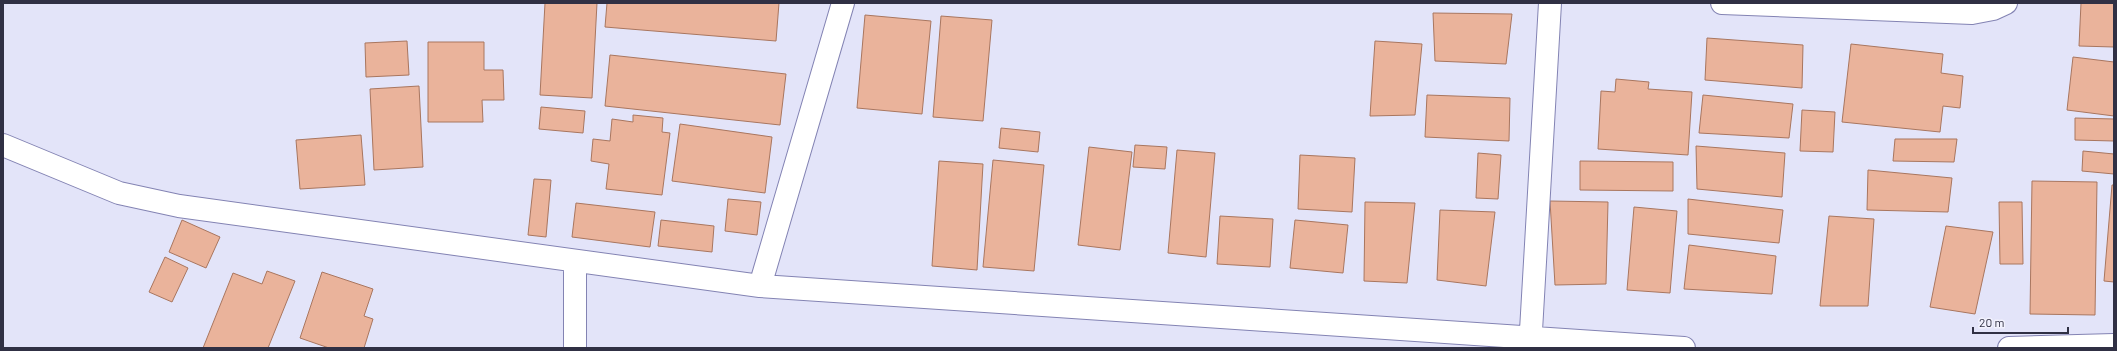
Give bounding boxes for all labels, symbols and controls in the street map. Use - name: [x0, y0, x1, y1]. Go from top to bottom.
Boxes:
- scale bar: [1973, 309, 2068, 335]
- text: 20 m: [1979, 315, 2005, 329]

